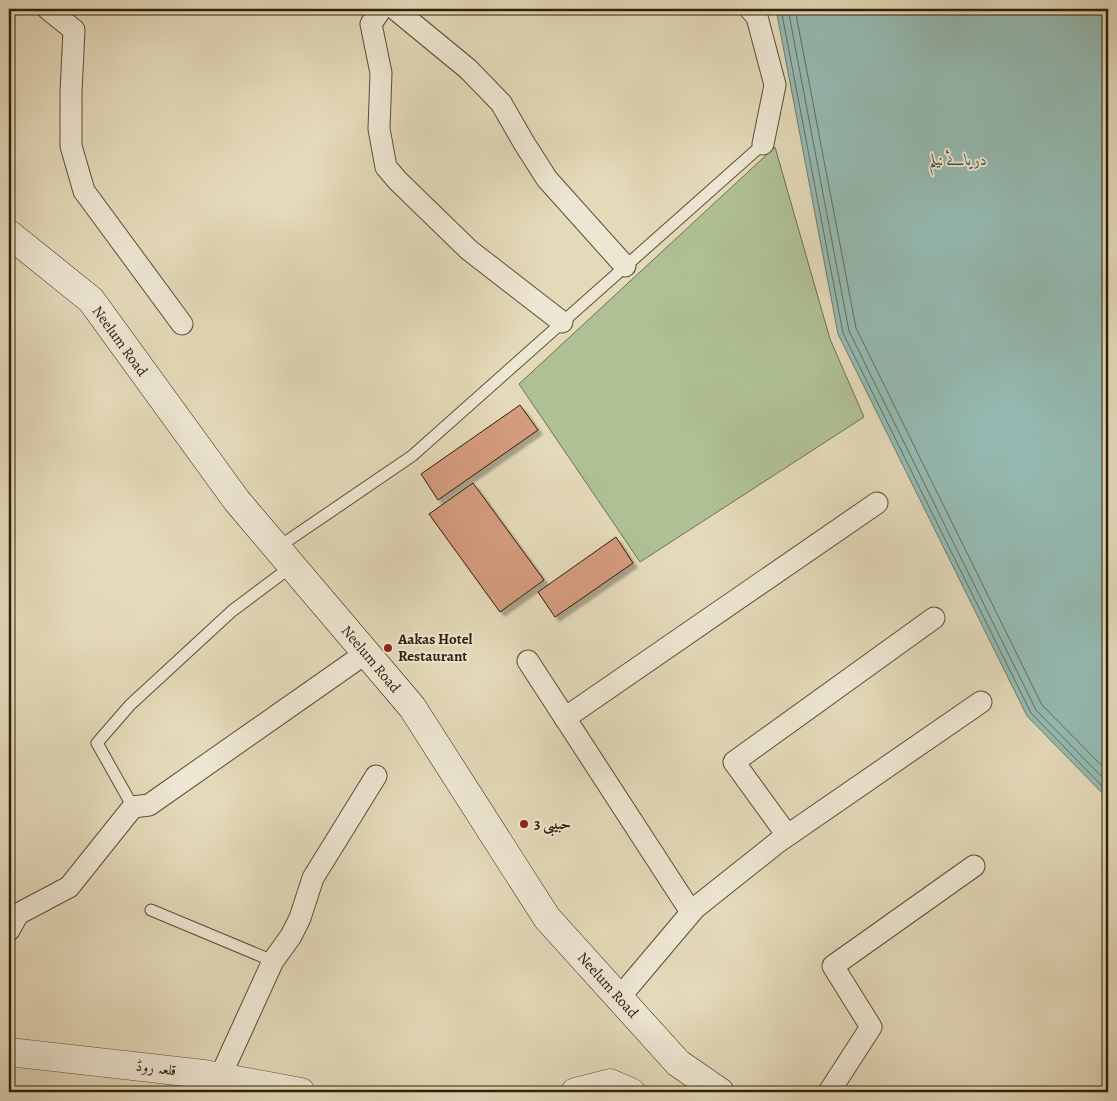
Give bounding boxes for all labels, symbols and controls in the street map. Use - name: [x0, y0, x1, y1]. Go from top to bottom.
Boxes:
- water label: دریائے نیلم: [929, 149, 987, 176]
- street label: Neelum Road: [88, 302, 153, 381]
- street label: Neelum Road: [337, 621, 406, 698]
- place label: Aakas Hotel Restaurant: [397, 629, 473, 666]
- marker: Aakas Hotel Restaurant: [382, 642, 394, 654]
- place label: حبیبی 3: [534, 814, 571, 837]
- marker: حبیبی 3: [518, 818, 530, 830]
- street label: Neelum Road: [573, 948, 644, 1023]
- street label: قلعہ روڈ: [135, 1056, 177, 1080]

